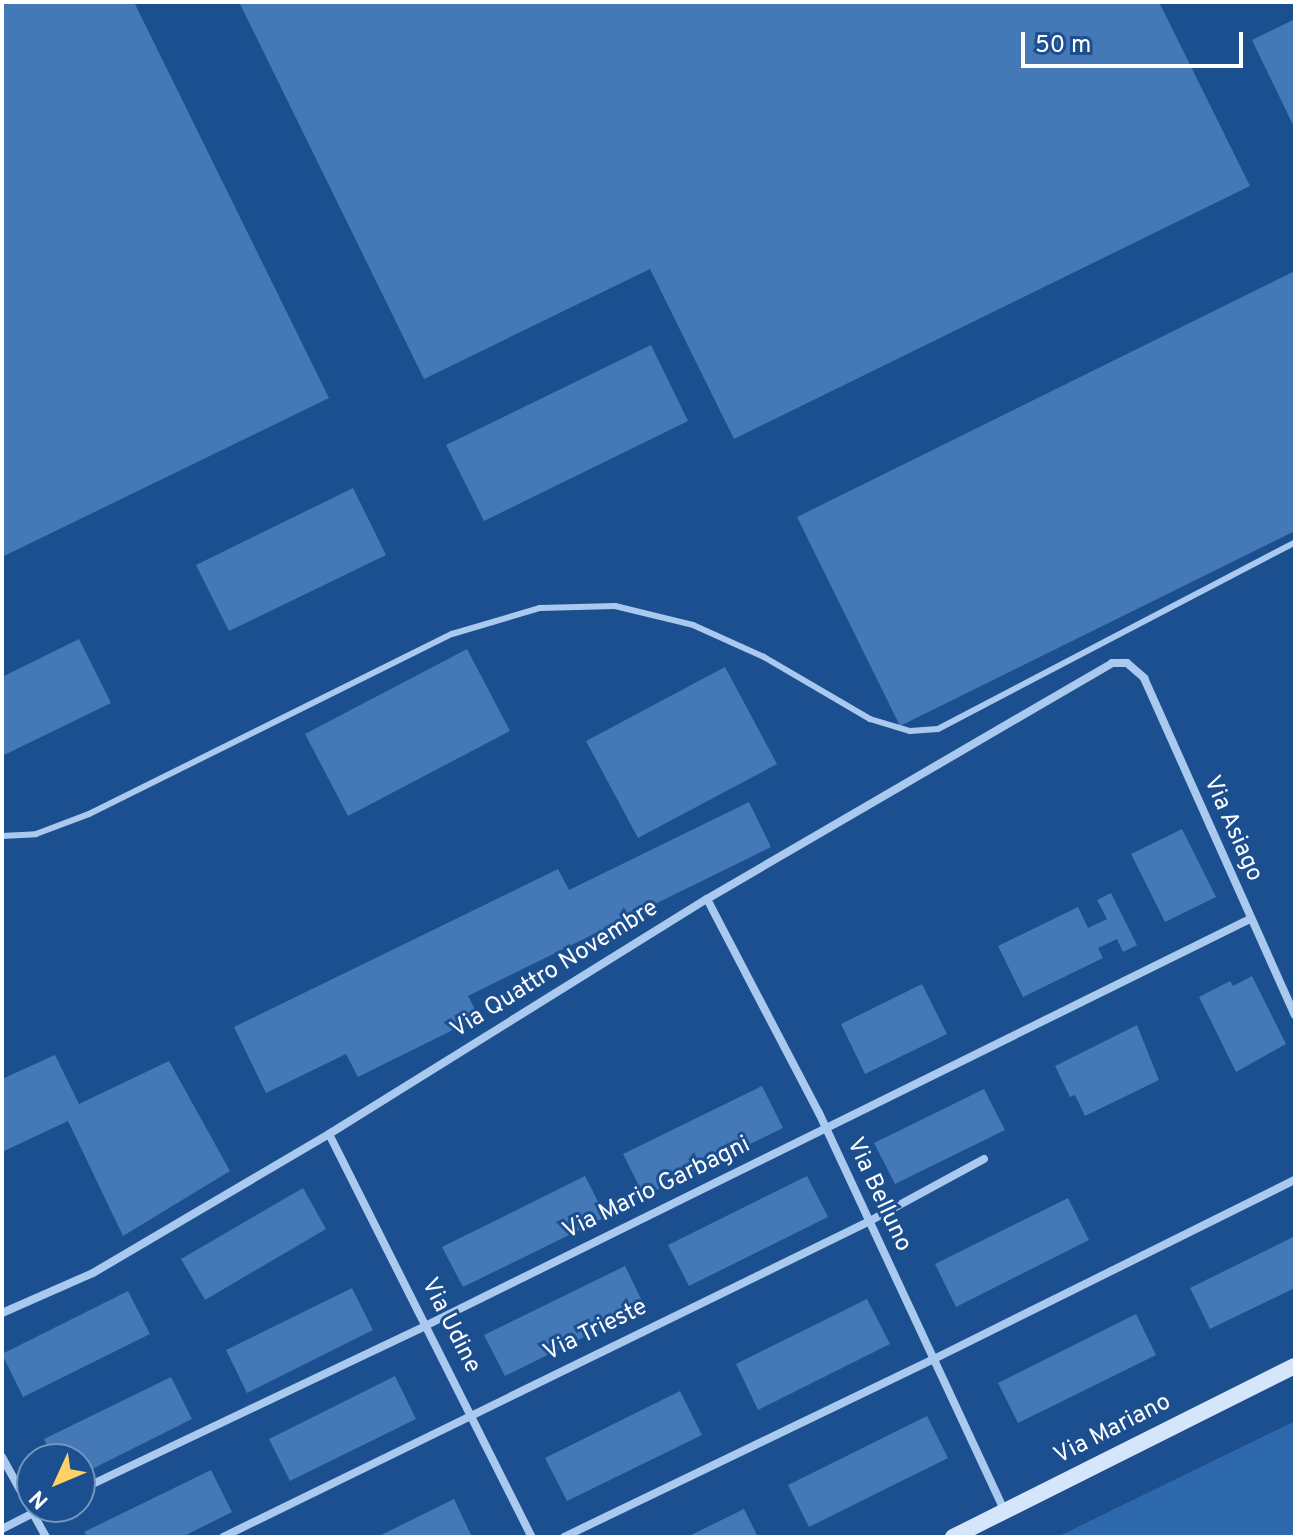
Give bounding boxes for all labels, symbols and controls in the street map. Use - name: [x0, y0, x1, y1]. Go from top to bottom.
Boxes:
- scale bar: [1025, 16, 1247, 66]
- text: 50 m: [1035, 31, 1091, 61]
- street label: Via Asiago: [1196, 771, 1268, 887]
- street label: Via Quattro Novembre: [446, 894, 664, 1046]
- street label: Via Mario Garbagni: [559, 1131, 755, 1247]
- street label: Via Belluno: [839, 1133, 917, 1257]
- street label: Via Udine: [414, 1274, 486, 1378]
- street label: Via Trieste: [539, 1293, 653, 1369]
- street label: Via Mariano: [1050, 1388, 1176, 1472]
- north arrow: [16, 1443, 96, 1523]
- text: N: [25, 1484, 55, 1514]

